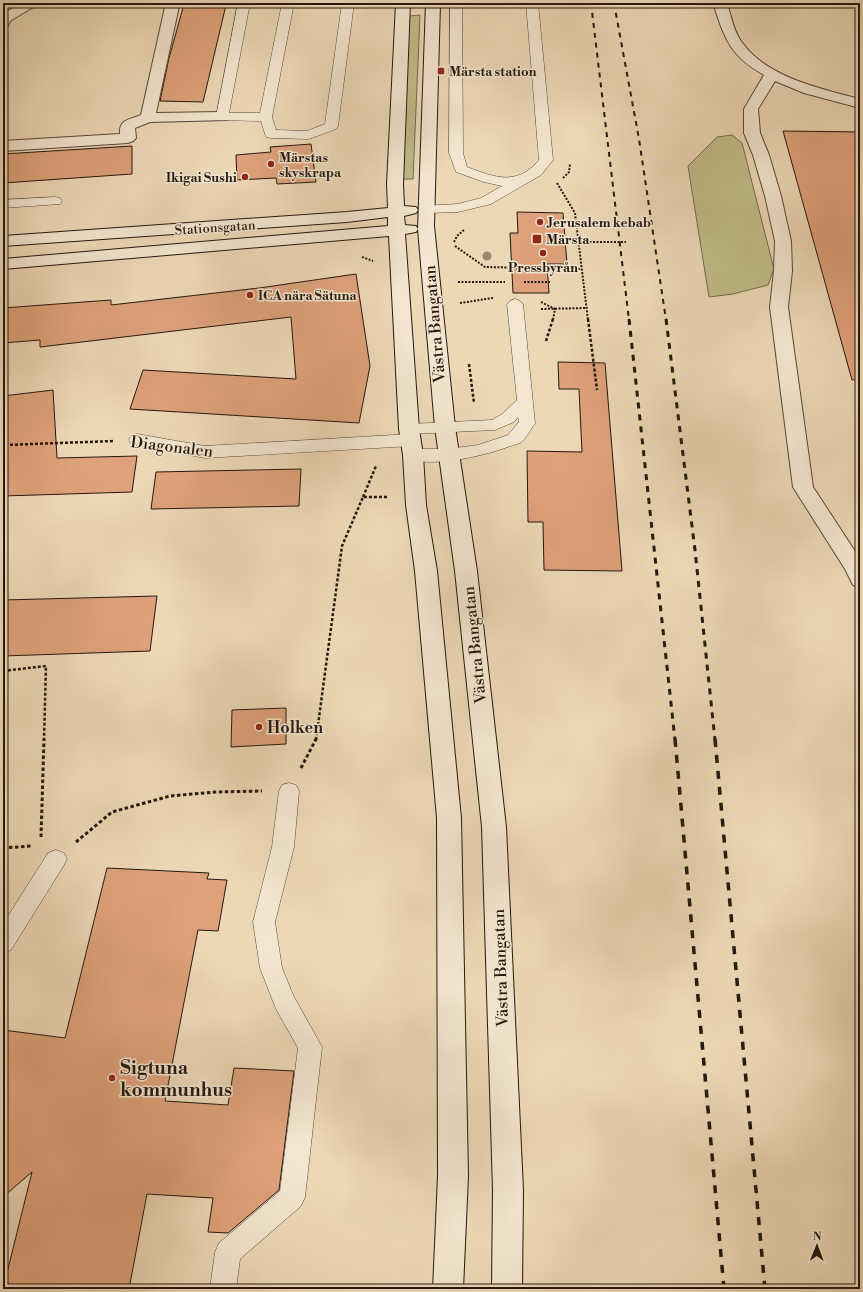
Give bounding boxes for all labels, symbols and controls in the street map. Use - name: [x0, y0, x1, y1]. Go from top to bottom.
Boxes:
- place label: Märsta station: [449, 64, 537, 80]
- marker: Märsta station: [436, 66, 446, 76]
- place label: Märstas skyskrapa: [279, 150, 342, 181]
- marker: Märstas skyskrapa: [266, 159, 276, 169]
- place label: Ikigai Sushi: [166, 170, 237, 186]
- marker: Ikigai Sushi: [240, 172, 250, 182]
- place label: Jerusalem kebab: [546, 215, 651, 231]
- street label: Stationsgatan: [174, 217, 256, 239]
- marker: Jerusalem kebab: [535, 217, 545, 227]
- place label: Märsta: [546, 232, 590, 248]
- marker: Märsta: [531, 233, 543, 245]
- marker: Pressbyrån: [538, 248, 548, 258]
- place label: Pressbyrån: [508, 260, 578, 276]
- street label: Västra Bangatan: [420, 264, 450, 385]
- place label: ICA nära Sätuna: [258, 288, 358, 304]
- marker: ICA nära Sätuna: [245, 290, 255, 300]
- street label: Diagonalen: [129, 432, 215, 462]
- street label: Västra Bangatan: [459, 585, 491, 706]
- place label: Holken: [267, 718, 323, 738]
- marker: Holken: [254, 722, 264, 732]
- street label: Västra Bangatan: [489, 908, 513, 1028]
- place label: Sigtuna kommunhus: [120, 1056, 232, 1102]
- marker: Sigtuna kommunhus: [107, 1073, 117, 1083]
- north arrow: [797, 1226, 837, 1266]
- text: N: [813, 1230, 822, 1244]

